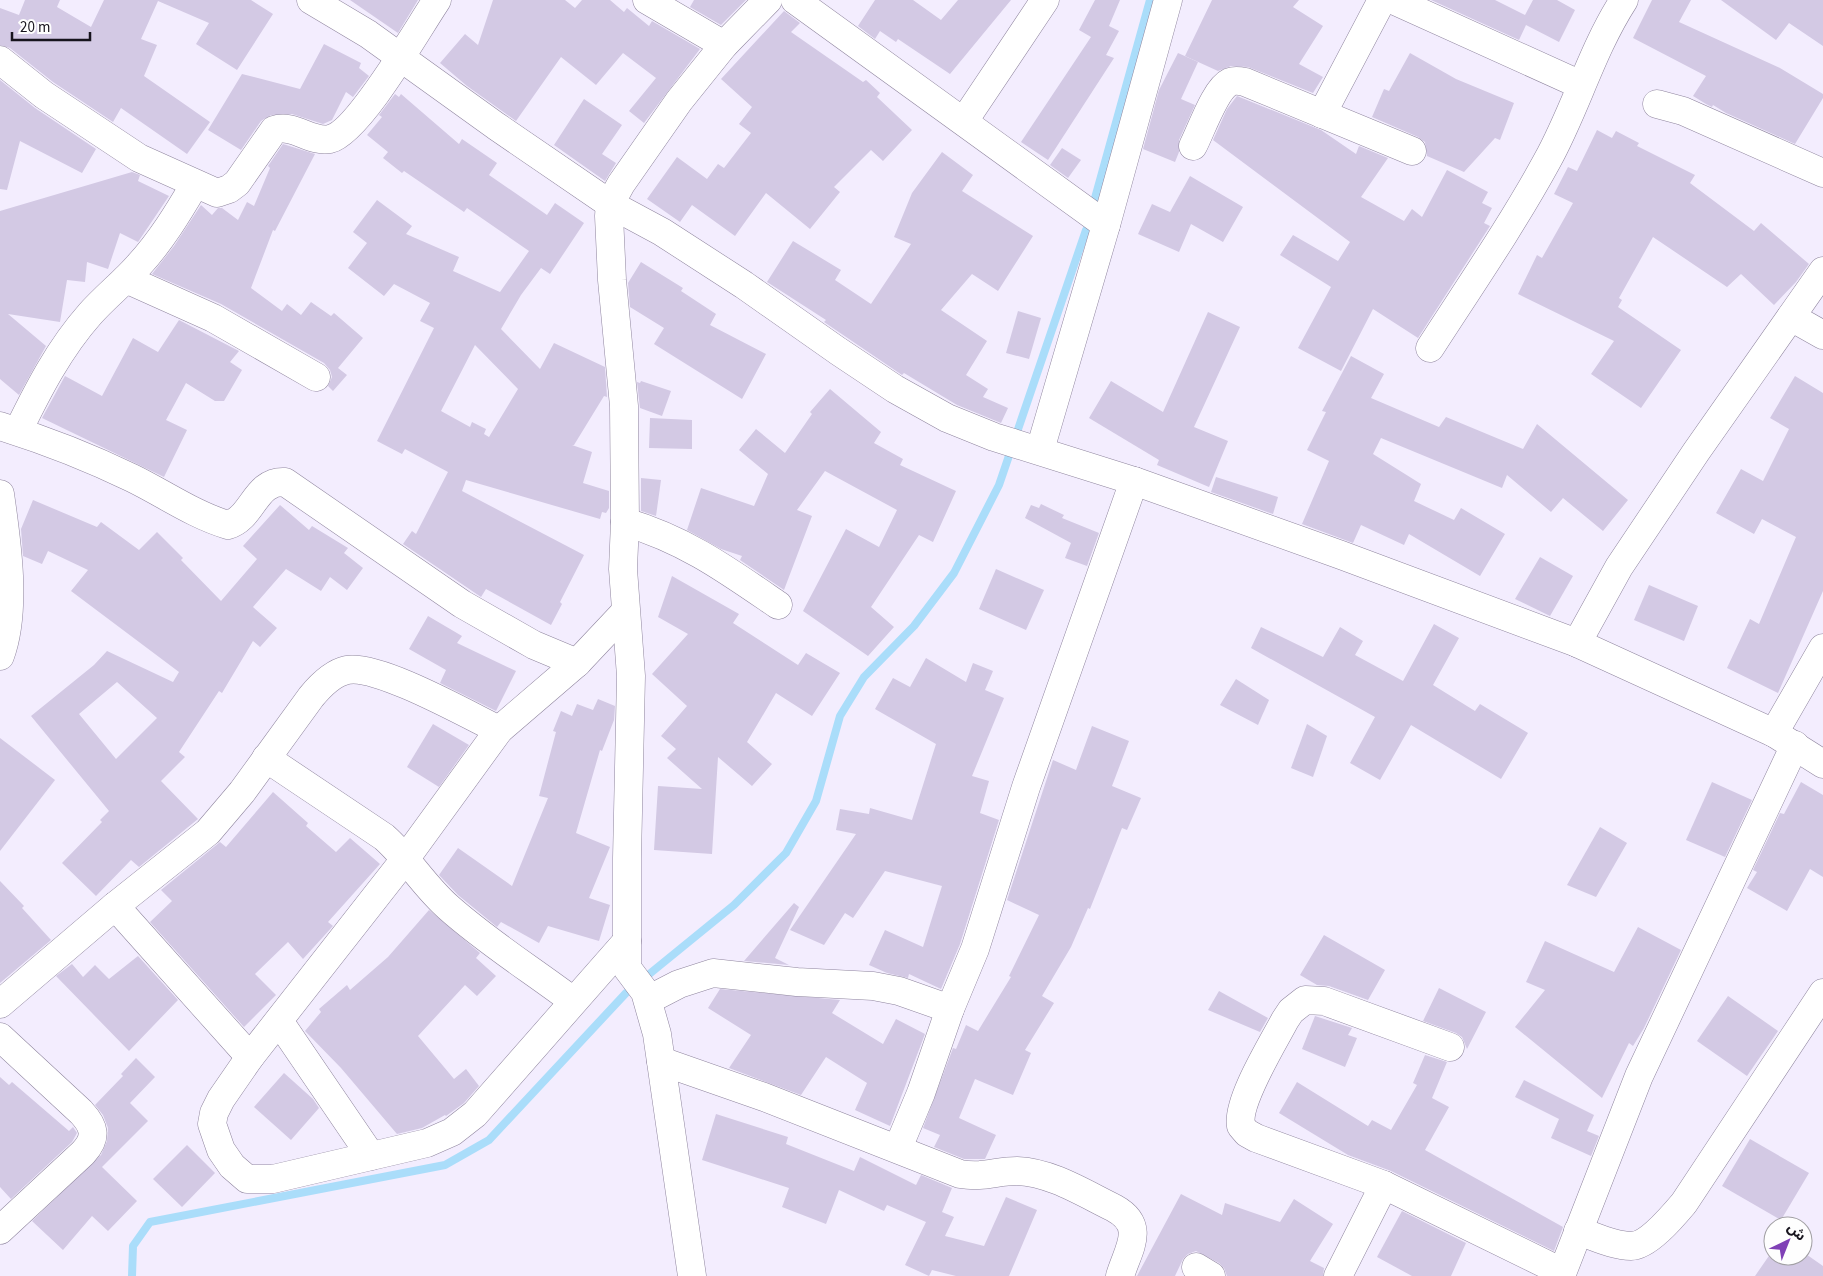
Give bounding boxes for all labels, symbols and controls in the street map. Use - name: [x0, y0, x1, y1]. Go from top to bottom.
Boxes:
- scale bar: [12, 10, 90, 42]
- text: 20 m: [20, 17, 50, 38]
- north arrow: [1763, 1216, 1813, 1266]
- text: ش: [1782, 1218, 1810, 1246]

